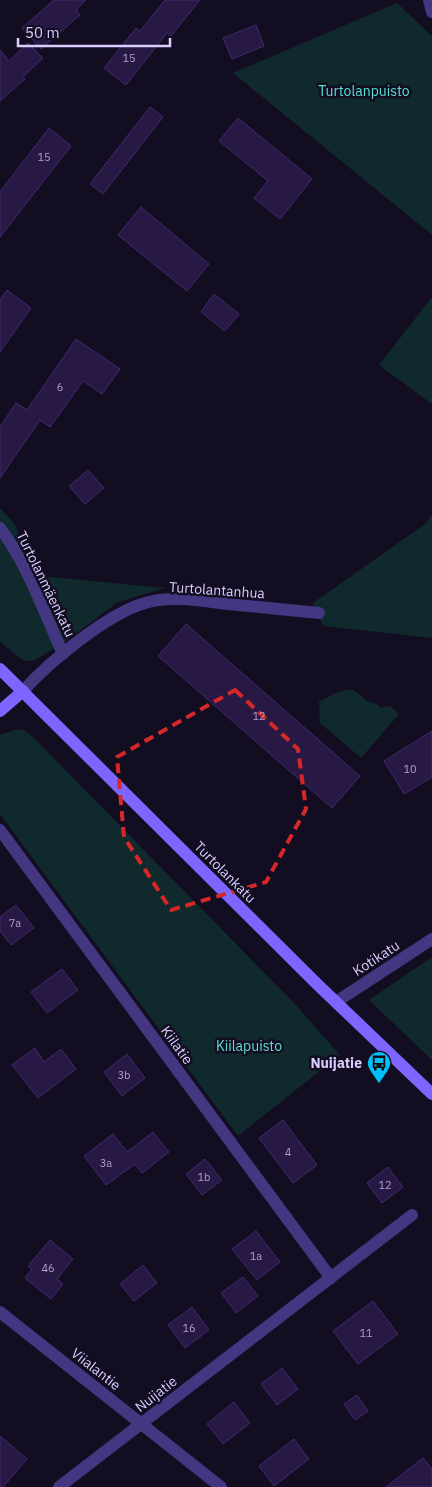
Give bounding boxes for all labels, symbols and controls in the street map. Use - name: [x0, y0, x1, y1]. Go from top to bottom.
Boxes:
- scale bar: [18, 15, 170, 47]
- text: 50 m: [25, 23, 60, 42]
- house number: 15: [122, 51, 136, 65]
- park label: Turtolanpuisto: [318, 82, 410, 100]
- house number: 15: [37, 150, 51, 164]
- house number: 6: [57, 380, 63, 394]
- street label: Turtolanmäenkatu: [13, 528, 79, 640]
- street label: Turtolantanhua: [168, 578, 266, 602]
- house number: 12: [252, 709, 266, 723]
- house number: 10: [403, 762, 417, 776]
- street label: Turtolankatu: [190, 837, 260, 907]
- house number: 7a: [9, 916, 21, 930]
- street label: Kotikatu: [349, 936, 403, 980]
- street label: Kiilatie: [157, 1022, 197, 1068]
- park label: Kiilapuisto: [216, 1037, 282, 1055]
- bus stop icon: Nuijatie: [366, 1050, 392, 1084]
- place label: Nuijatie: [310, 1054, 362, 1072]
- house number: 3b: [118, 1068, 130, 1082]
- house number: 4: [285, 1145, 292, 1159]
- house number: 3a: [100, 1156, 112, 1170]
- house number: 1b: [198, 1170, 210, 1184]
- house number: 12: [378, 1178, 392, 1192]
- house number: 1a: [250, 1249, 262, 1263]
- house number: 46: [41, 1261, 55, 1275]
- house number: 16: [182, 1321, 196, 1335]
- house number: 11: [359, 1326, 373, 1340]
- street label: Viialantie: [67, 1344, 125, 1394]
- street label: Nuijatie: [131, 1372, 181, 1416]

